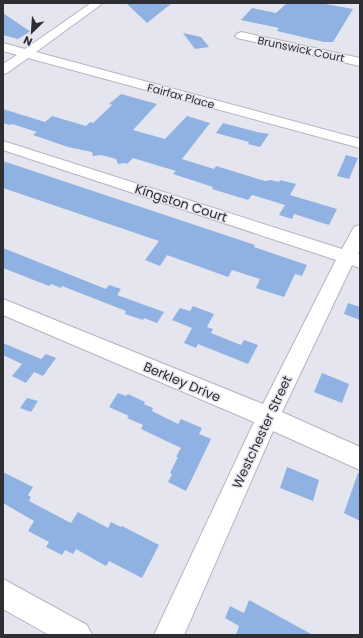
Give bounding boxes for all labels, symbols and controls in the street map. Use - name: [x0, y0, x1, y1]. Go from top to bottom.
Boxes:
- north arrow: [12, 12, 52, 52]
- text: N: [21, 32, 35, 50]
- street label: Brunswick Court: [256, 32, 346, 66]
- street label: Fairfax Place: [146, 79, 217, 113]
- street label: Kingston Court: [132, 179, 230, 227]
- street label: Berkley Drive: [140, 357, 224, 407]
- street label: Westchester Street: [228, 372, 297, 492]

